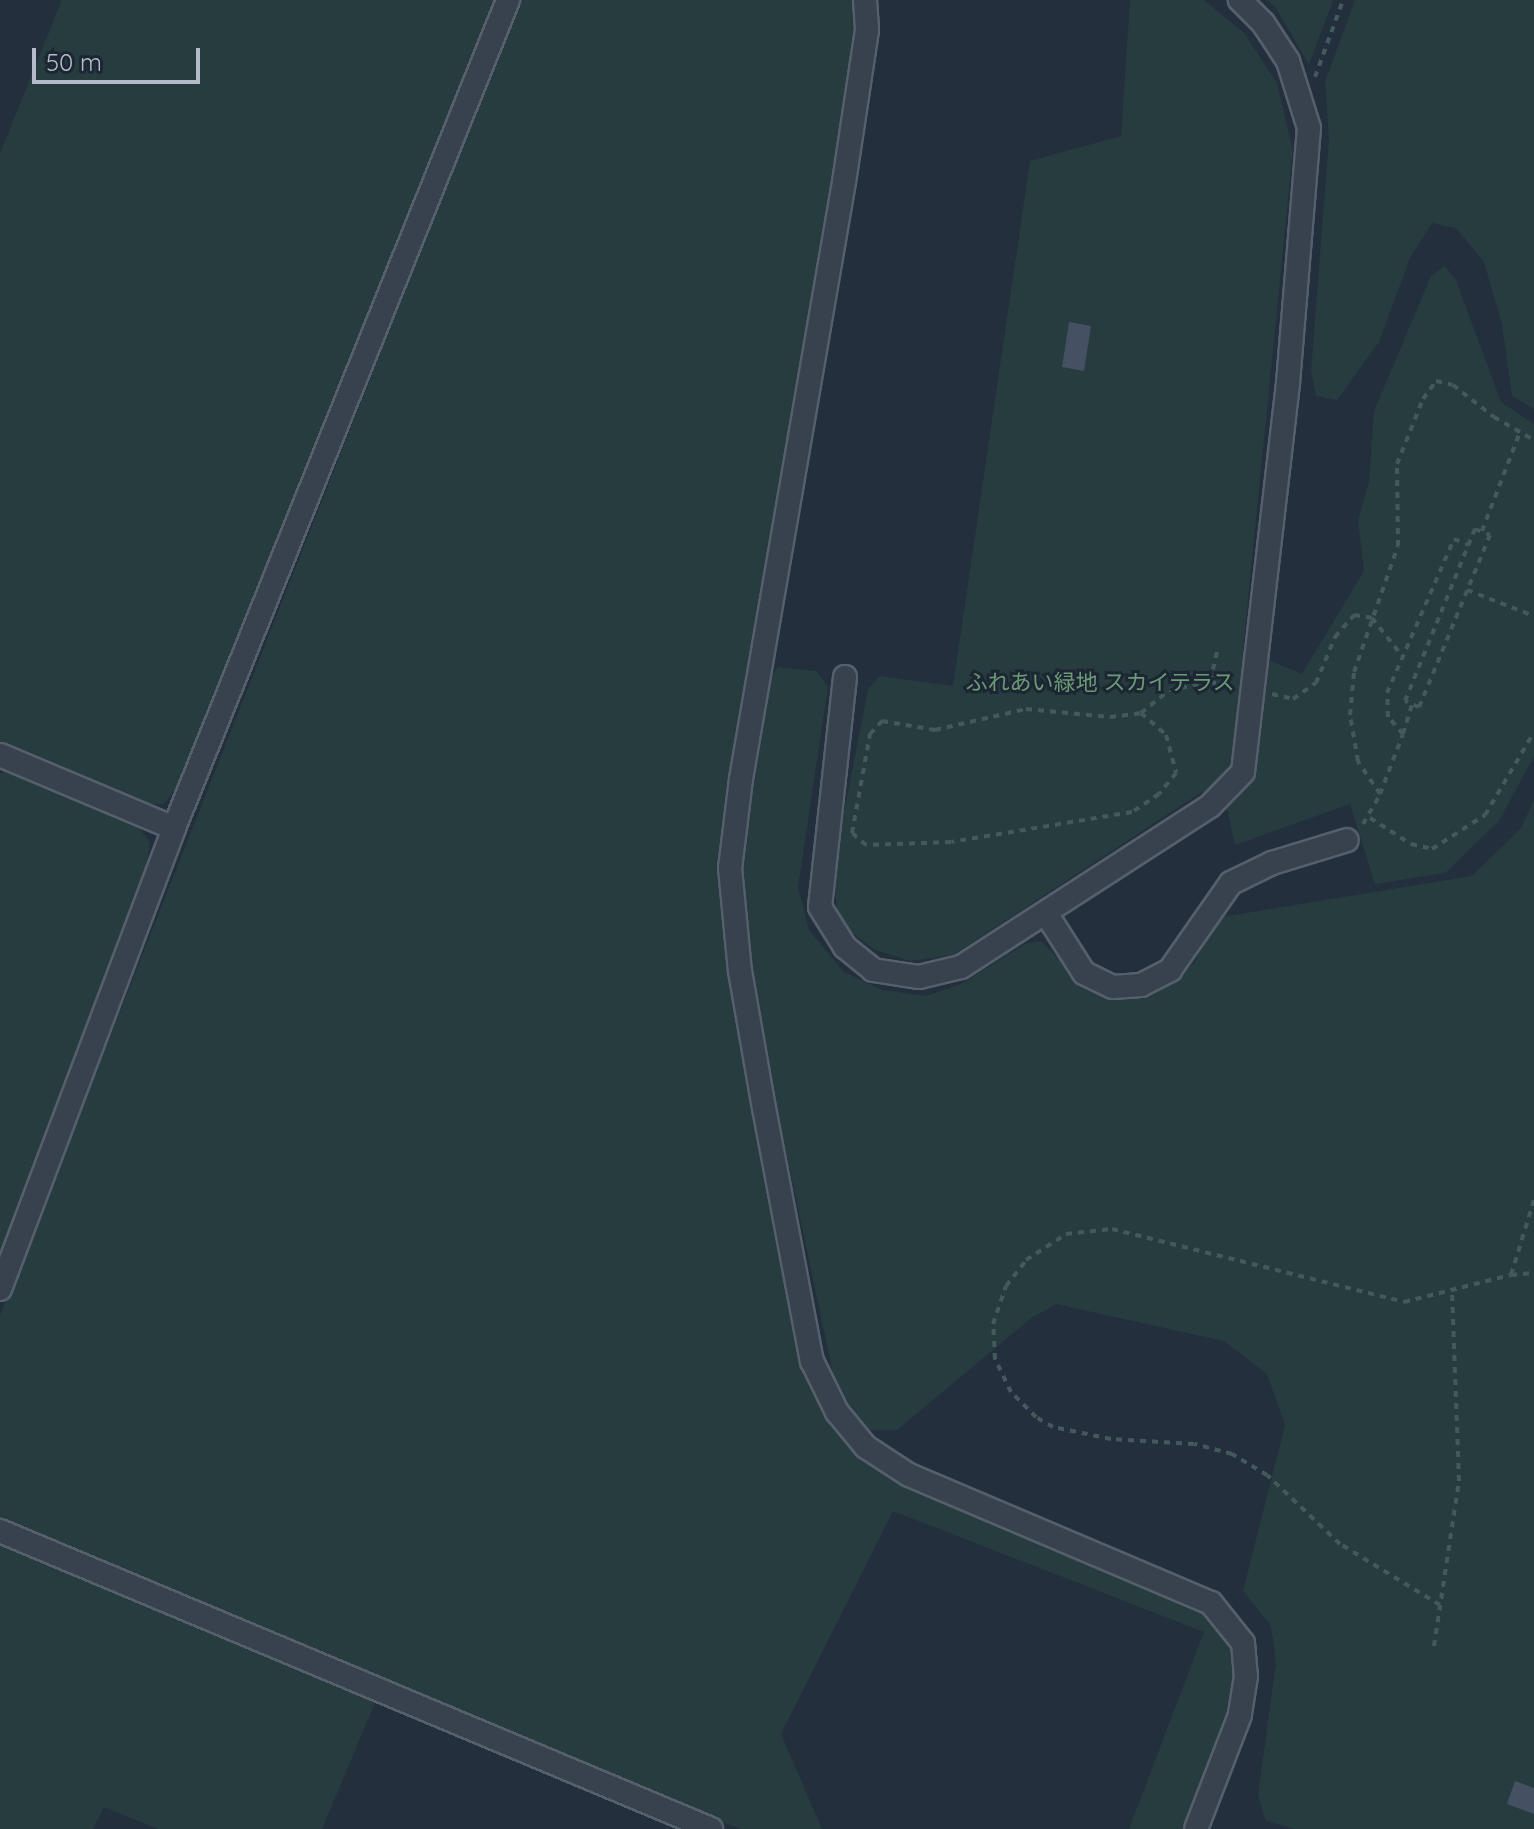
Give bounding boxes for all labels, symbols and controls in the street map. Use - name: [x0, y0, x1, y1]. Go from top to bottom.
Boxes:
- scale bar: [36, 32, 204, 82]
- text: 50 m: [46, 47, 102, 77]
- park label: ふれあい緑地 スカイテラス: [965, 670, 1235, 696]

